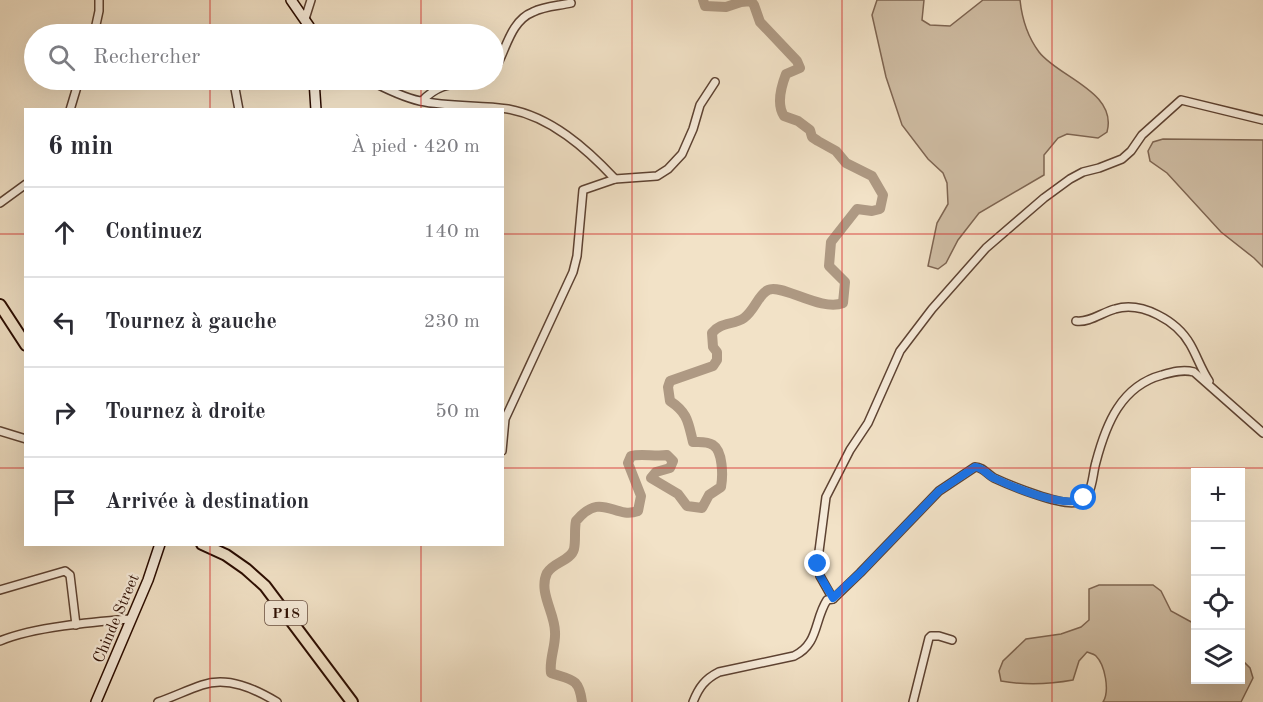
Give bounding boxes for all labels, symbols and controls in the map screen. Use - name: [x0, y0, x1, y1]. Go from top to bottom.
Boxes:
- search box: [24, 24, 504, 90]
- icon: search: [45, 41, 78, 74]
- text: Rechercher: [93, 46, 200, 68]
- text: 6 min: [48, 134, 113, 160]
- text: À pied · 420 m: [351, 137, 480, 157]
- icon: ahead: [48, 216, 81, 249]
- text: Continuez: [105, 221, 202, 243]
- text: 140 m: [424, 222, 480, 242]
- icon: left: [48, 306, 81, 339]
- text: Tournez à gauche: [105, 311, 277, 333]
- text: 230 m: [424, 312, 480, 332]
- icon: right: [48, 396, 81, 429]
- text: Tournez à droite: [105, 401, 266, 423]
- text: 50 m: [435, 402, 480, 422]
- map controls: [1191, 468, 1245, 684]
- button: +: [1191, 468, 1245, 522]
- route start: [1070, 484, 1096, 510]
- icon: arrive: [48, 486, 81, 519]
- text: Arrivée à destination: [105, 491, 309, 513]
- button: −: [1191, 522, 1245, 576]
- route end: [804, 550, 830, 576]
- street label: Chinde Street: [91, 572, 143, 666]
- button: locate: [1191, 576, 1245, 630]
- road number: P18: [265, 601, 307, 625]
- button: layers: [1191, 630, 1245, 684]

